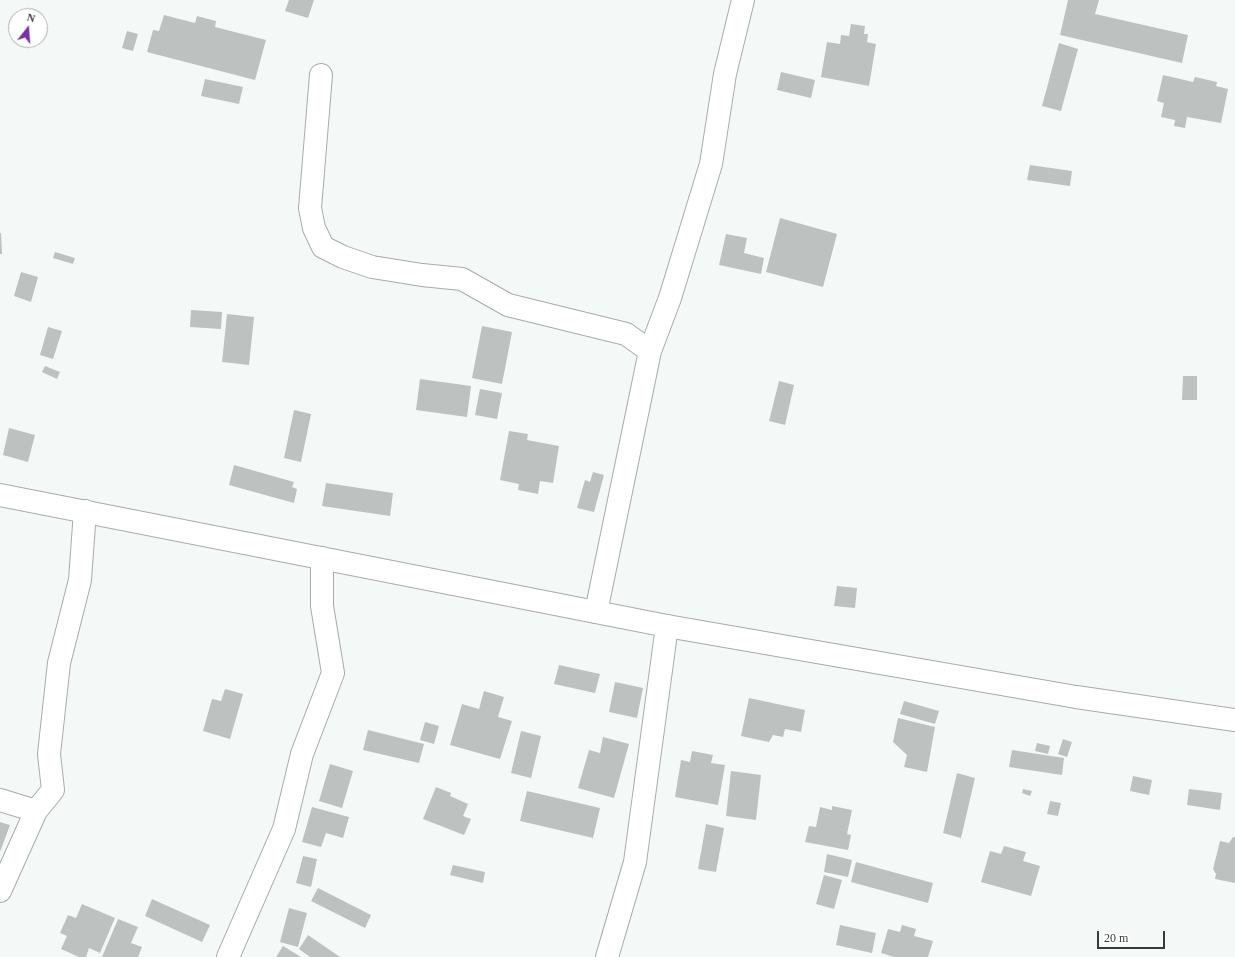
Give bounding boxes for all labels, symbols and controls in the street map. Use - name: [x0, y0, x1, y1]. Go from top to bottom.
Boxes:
- north arrow: [8, 8, 48, 48]
- text: N: [26, 11, 37, 24]
- scale bar: [1099, 923, 1167, 949]
- text: 20 m: [1104, 931, 1128, 945]

